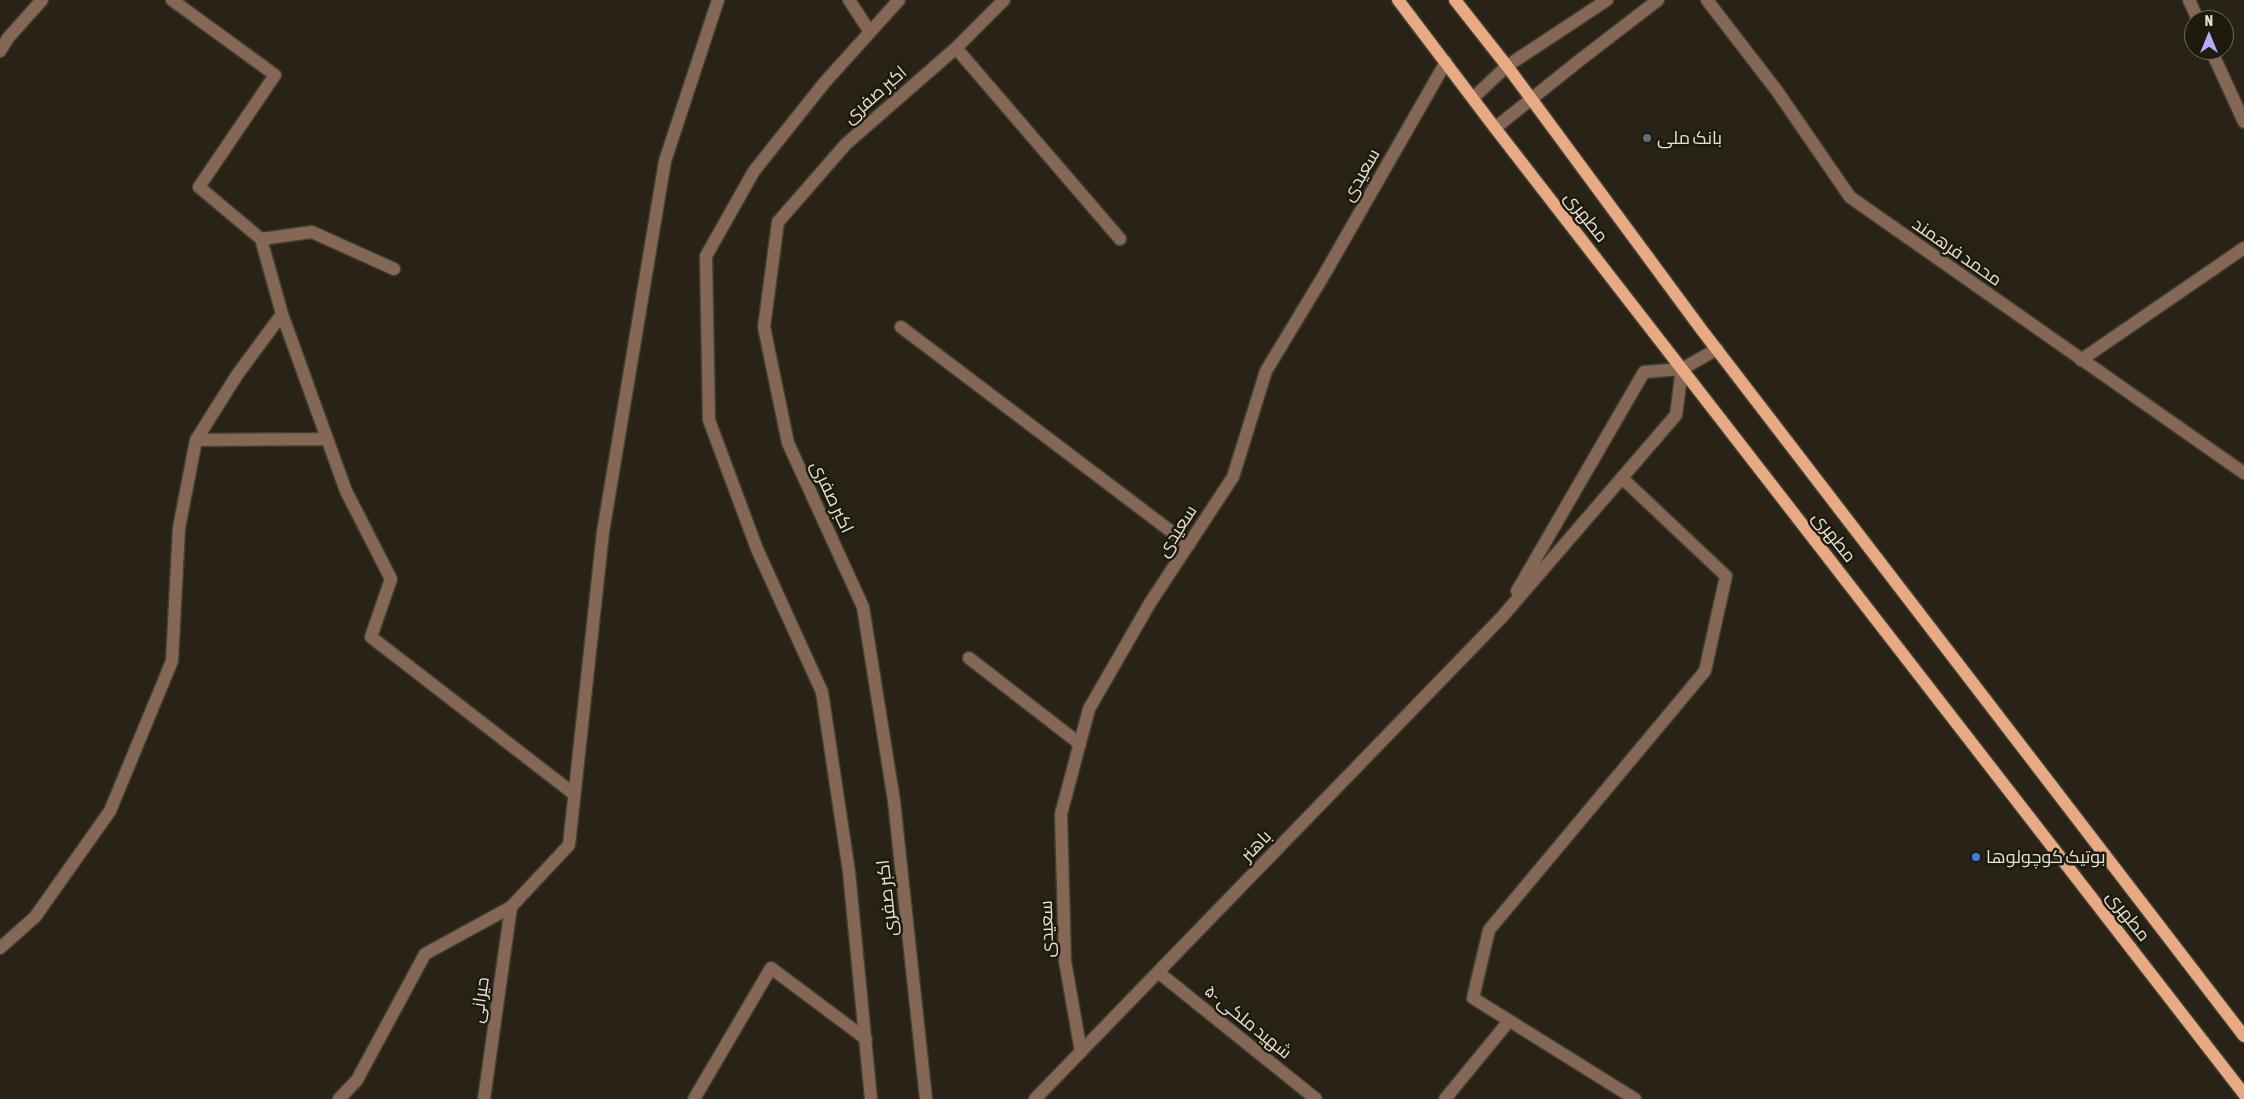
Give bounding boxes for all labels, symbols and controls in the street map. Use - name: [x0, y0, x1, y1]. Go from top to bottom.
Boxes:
- north arrow: [2184, 10, 2234, 60]
- text: N: [2205, 13, 2213, 29]
- street label: اکبر صفری: [839, 62, 911, 128]
- place label: بانک ملی: [1657, 127, 1722, 149]
- marker: بانک ملی: [1641, 132, 1653, 144]
- street label: سعیدی: [1337, 145, 1385, 205]
- street label: مطهری: [1559, 187, 1613, 247]
- street label: محمد فرهمند: [1908, 213, 2006, 291]
- street label: اکبر صفری: [806, 458, 858, 536]
- street label: سعیدی: [1152, 501, 1202, 561]
- street label: مطهری: [1807, 507, 1861, 567]
- street label: باهنر: [1236, 826, 1276, 866]
- place label: بوتیک کوچولوها: [1986, 846, 2106, 868]
- marker: بوتیک کوچولوها: [1970, 851, 1982, 863]
- street label: اکبر صفری: [872, 859, 902, 937]
- street label: مطهری: [2101, 886, 2155, 946]
- street label: سعیدی: [1035, 900, 1059, 958]
- street label: حیرانی: [466, 976, 494, 1024]
- street label: ۵- شهید ملکی: [1200, 980, 1296, 1064]

